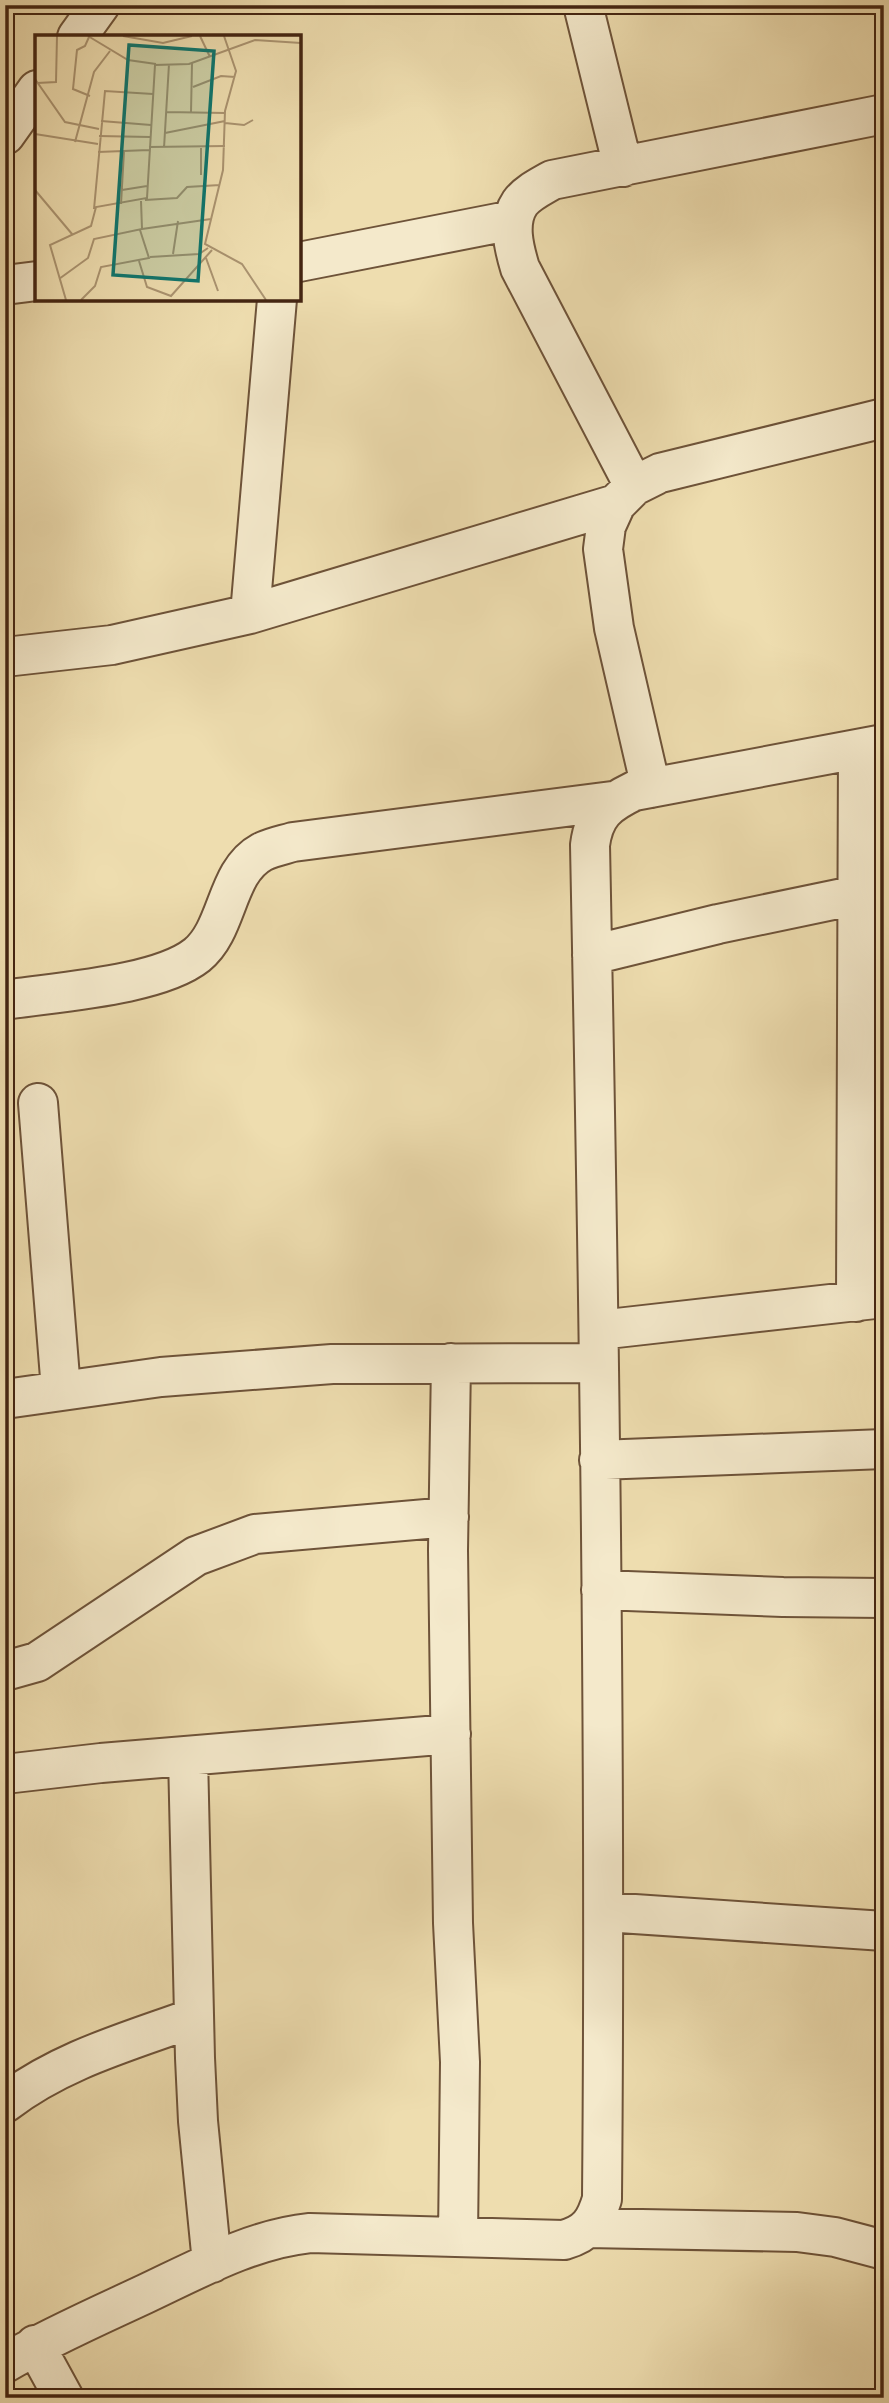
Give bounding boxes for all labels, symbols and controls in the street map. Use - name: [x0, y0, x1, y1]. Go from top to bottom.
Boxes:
- inset map: [35, 35, 301, 301]

